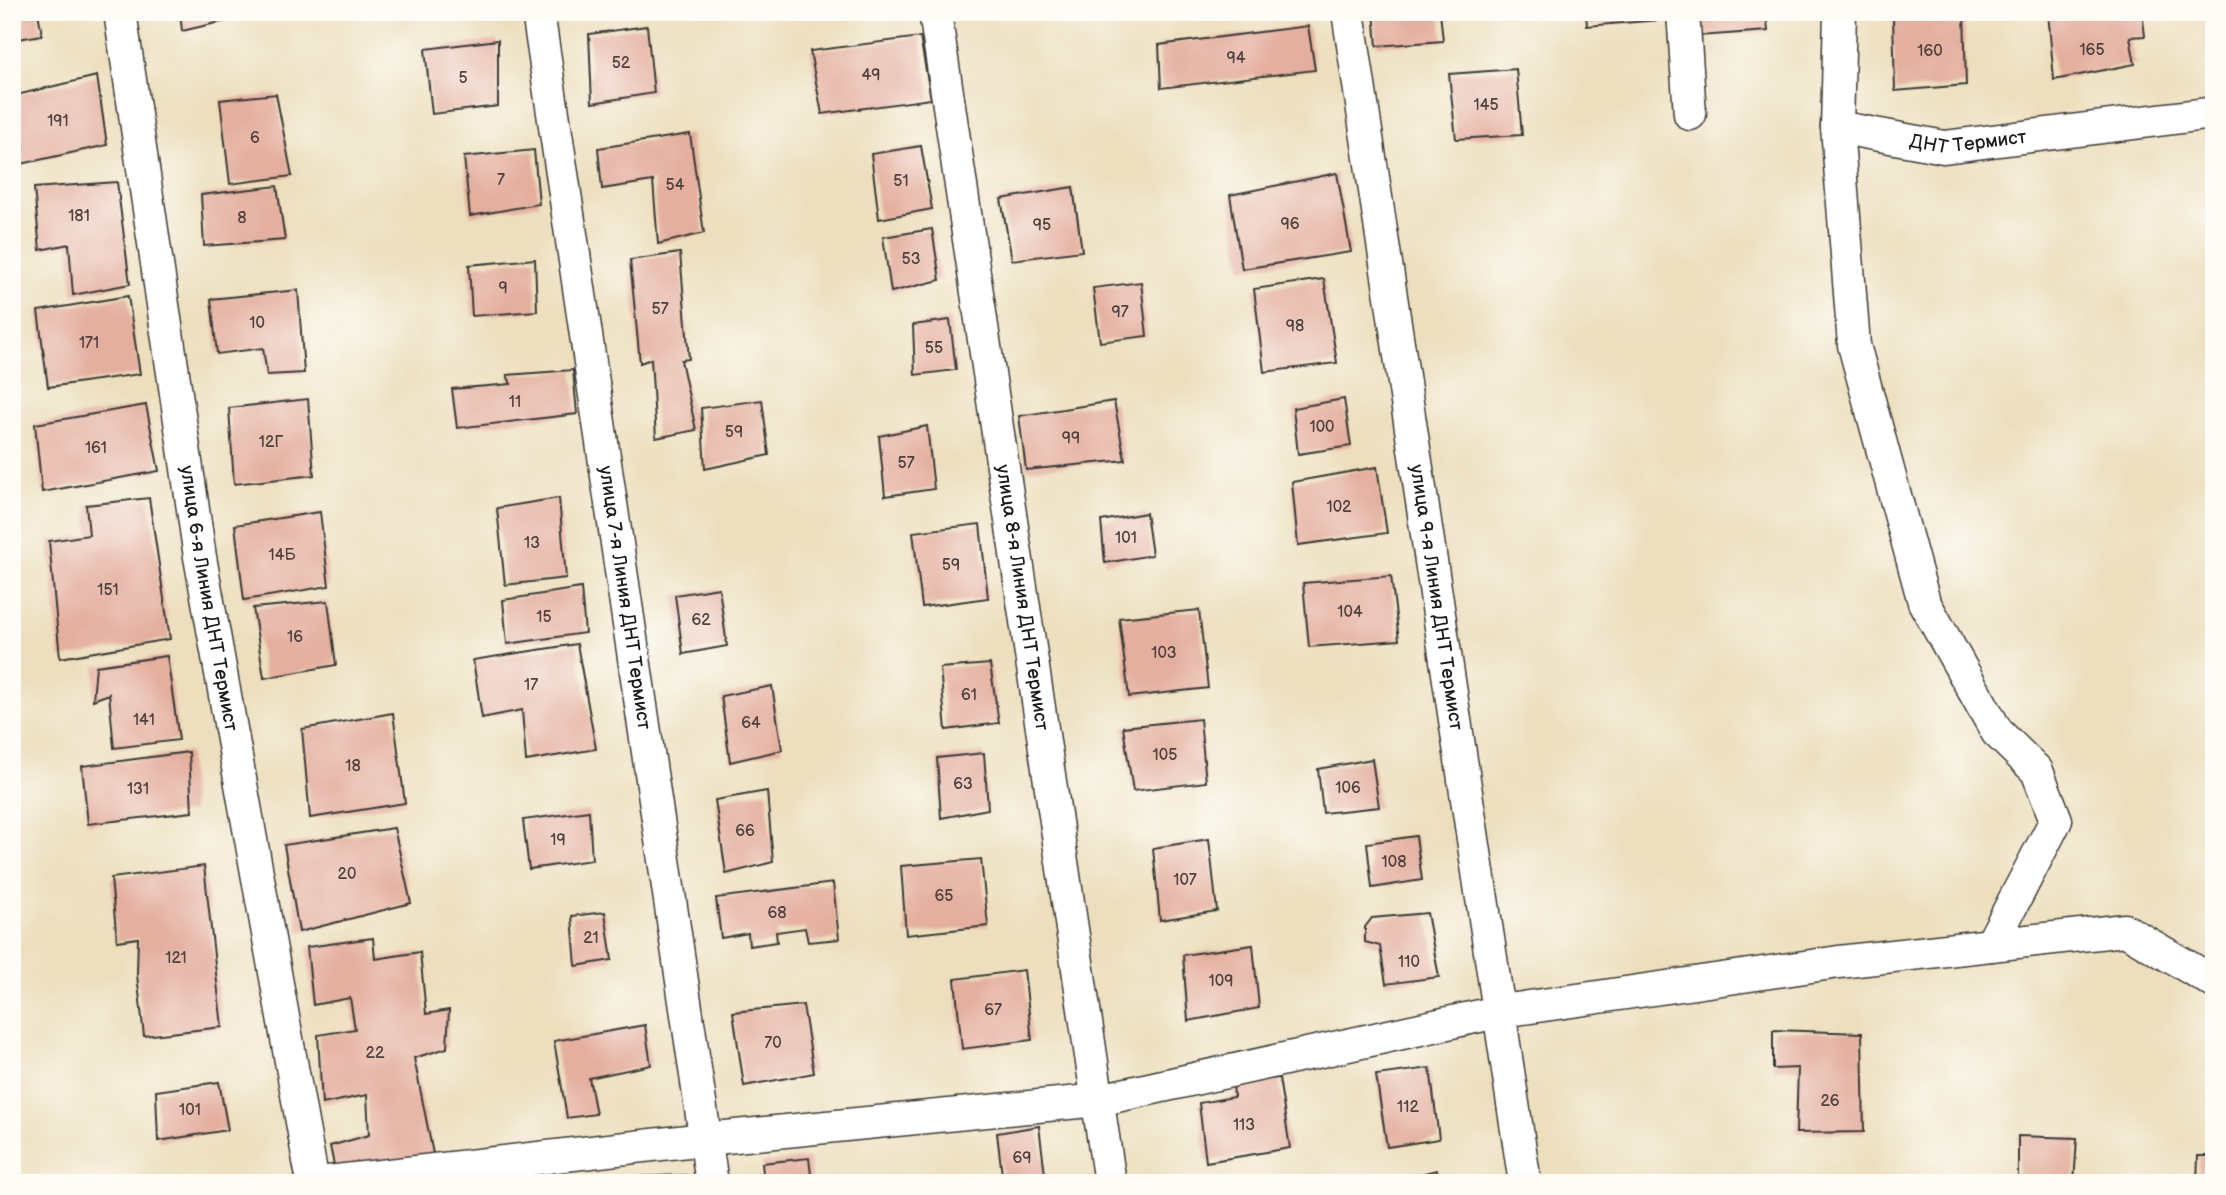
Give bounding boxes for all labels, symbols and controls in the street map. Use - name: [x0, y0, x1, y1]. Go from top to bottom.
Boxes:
- house number: 165: [2079, 41, 2105, 60]
- house number: 160: [1917, 42, 1943, 61]
- house number: 94: [1226, 49, 1246, 68]
- house number: 52: [612, 54, 631, 73]
- house number: 49: [861, 66, 881, 85]
- house number: 5: [458, 69, 468, 88]
- house number: 145: [1473, 96, 1499, 115]
- house number: 191: [47, 112, 69, 131]
- street label: ДНТ Термист: [1908, 125, 2028, 159]
- house number: 6: [250, 129, 260, 148]
- house number: 7: [497, 171, 505, 190]
- house number: 51: [893, 172, 909, 191]
- house number: 54: [666, 176, 685, 195]
- house number: 181: [68, 207, 90, 226]
- house number: 8: [237, 209, 247, 228]
- house number: 96: [1280, 215, 1300, 234]
- house number: 95: [1033, 216, 1051, 235]
- house number: 53: [901, 250, 921, 269]
- house number: 9: [498, 279, 508, 298]
- house number: 57: [651, 300, 669, 319]
- house number: 97: [1111, 303, 1129, 322]
- house number: 10: [249, 314, 265, 333]
- house number: 98: [1286, 317, 1304, 336]
- house number: 171: [79, 334, 99, 353]
- house number: 55: [925, 339, 943, 358]
- house number: 11: [509, 393, 521, 412]
- house number: 100: [1309, 418, 1335, 437]
- house number: 59: [725, 423, 743, 442]
- house number: 99: [1062, 429, 1080, 448]
- house number: 12Г: [259, 433, 283, 452]
- house number: 161: [85, 439, 107, 458]
- house number: 57: [897, 454, 915, 473]
- street label: улица 8-я Линия ДНТ Термист: [991, 463, 1054, 732]
- street label: улица 9-я Линия ДНТ Термист: [1405, 463, 1468, 732]
- street label: улица 6-я Линия ДНТ Термист: [175, 464, 243, 733]
- street label: улица 7-я Линия ДНТ Термист: [594, 464, 656, 731]
- house number: 102: [1326, 498, 1352, 517]
- house number: 101: [1115, 529, 1137, 548]
- house number: 13: [524, 534, 540, 553]
- house number: 14Б: [268, 546, 296, 565]
- house number: 59: [942, 556, 960, 575]
- house number: 151: [97, 581, 119, 600]
- house number: 104: [1337, 603, 1363, 622]
- house number: 15: [536, 608, 552, 627]
- house number: 62: [691, 611, 711, 630]
- house number: 16: [287, 628, 303, 647]
- house number: 103: [1151, 644, 1177, 663]
- house number: 17: [524, 676, 538, 695]
- house number: 61: [961, 686, 977, 705]
- house number: 141: [133, 711, 155, 730]
- house number: 64: [741, 714, 761, 733]
- house number: 105: [1153, 746, 1177, 765]
- house number: 18: [345, 757, 361, 776]
- house number: 63: [953, 775, 973, 794]
- house number: 106: [1335, 779, 1361, 798]
- house number: 131: [127, 780, 149, 799]
- house number: 66: [735, 822, 755, 841]
- house number: 19: [550, 831, 566, 850]
- house number: 108: [1382, 853, 1406, 872]
- house number: 20: [338, 865, 356, 884]
- house number: 107: [1173, 871, 1197, 890]
- house number: 65: [935, 887, 953, 906]
- house number: 68: [767, 904, 787, 923]
- house number: 21: [583, 929, 599, 948]
- house number: 121: [165, 949, 187, 968]
- house number: 110: [1398, 953, 1420, 972]
- house number: 109: [1209, 972, 1233, 991]
- house number: 67: [984, 1001, 1002, 1020]
- house number: 70: [764, 1034, 782, 1053]
- house number: 22: [366, 1044, 385, 1063]
- house number: 26: [1820, 1092, 1840, 1111]
- house number: 112: [1397, 1098, 1419, 1117]
- house number: 101: [179, 1101, 201, 1120]
- house number: 113: [1233, 1116, 1255, 1135]
- house number: 69: [1012, 1149, 1032, 1168]

